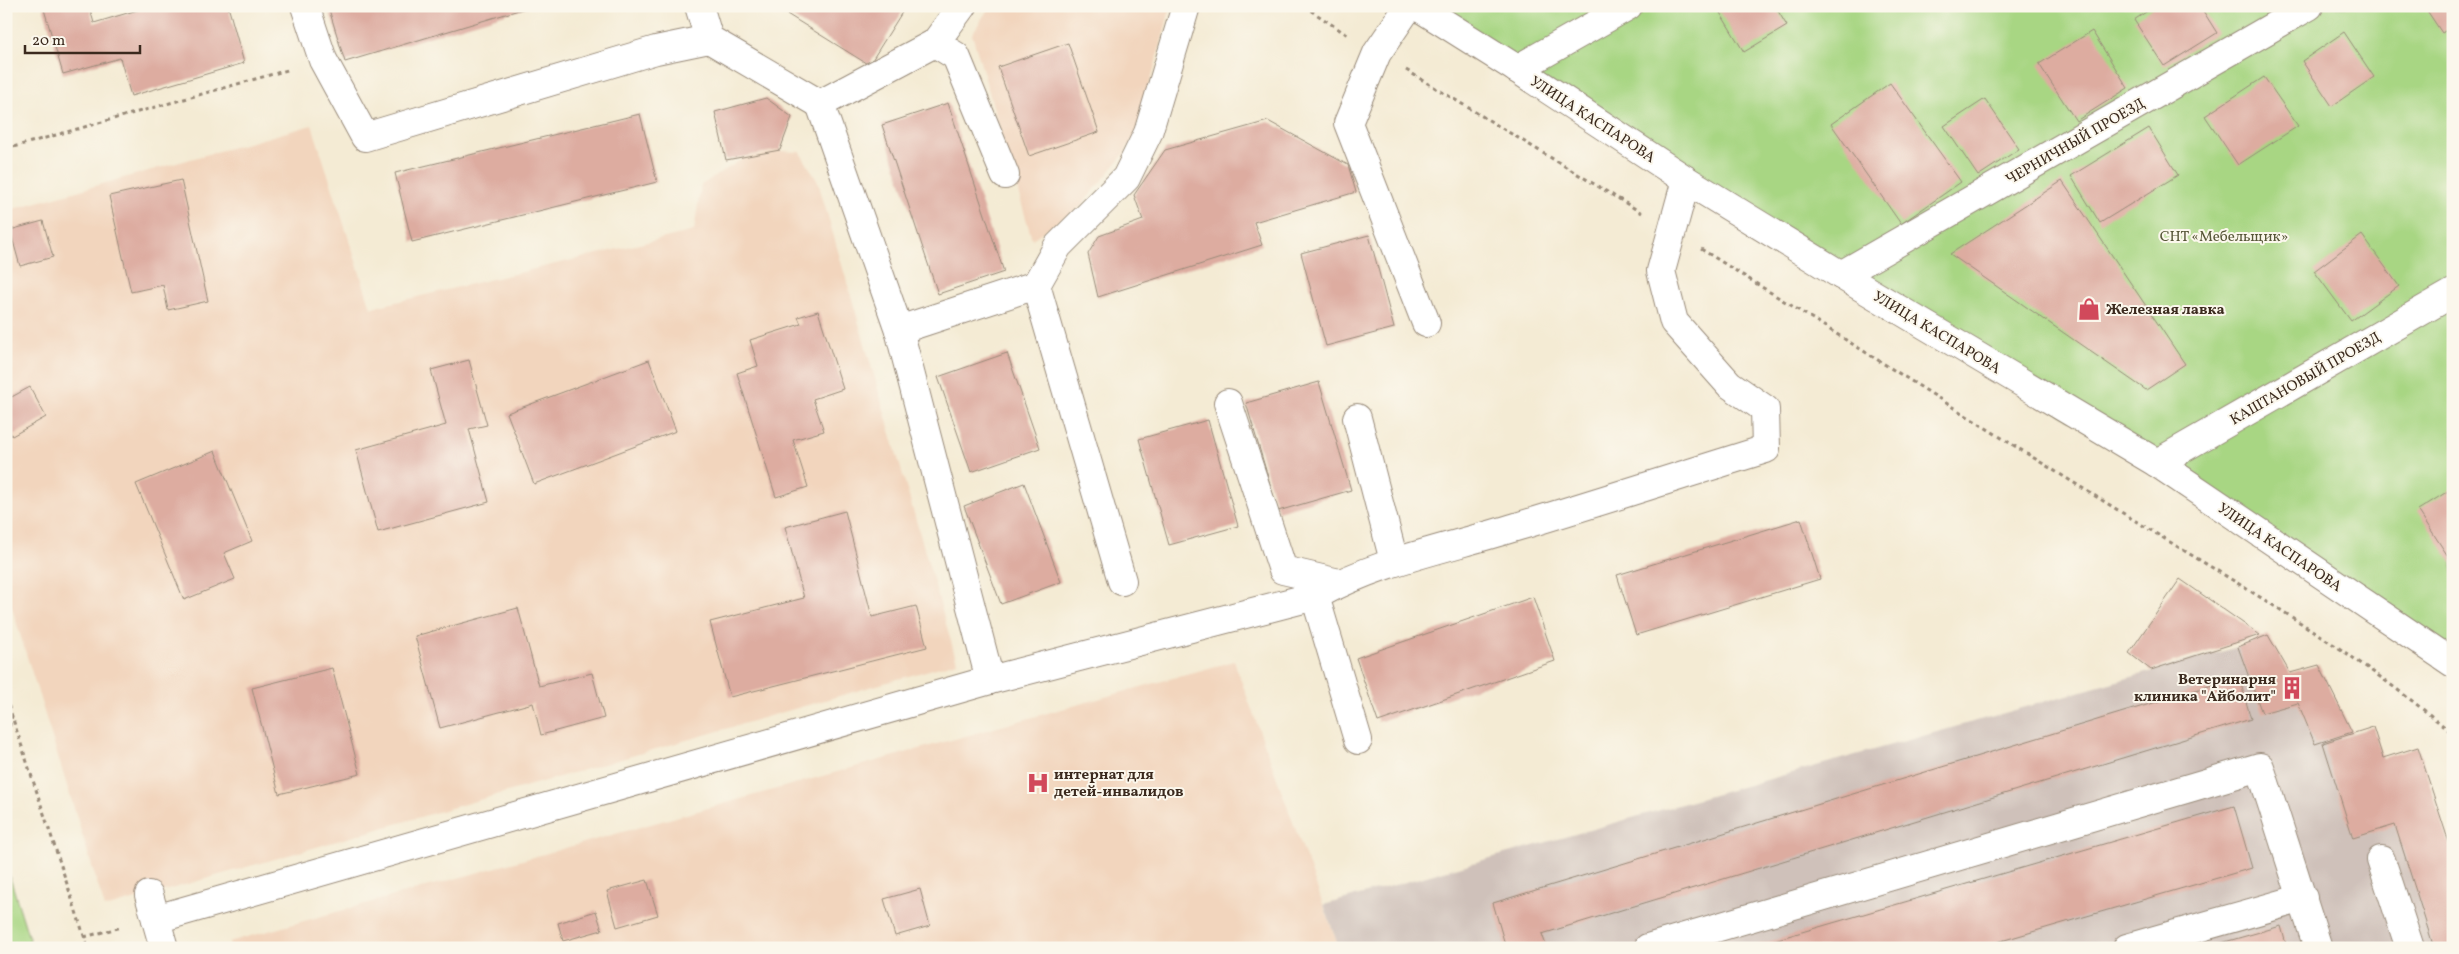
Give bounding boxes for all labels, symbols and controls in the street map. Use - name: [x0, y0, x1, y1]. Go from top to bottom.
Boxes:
- scale bar: [25, 22, 140, 54]
- text: 20 m: [32, 31, 65, 52]
- street label: УЛИЦА КАСПАРОВА: [1525, 72, 1659, 169]
- street label: ЧЕРНИЧНЫЙ ПРОЕЗД: [2002, 94, 2149, 191]
- park label: СНТ «Мебельщик»: [2160, 227, 2288, 248]
- street label: УЛИЦА КАСПАРОВА: [1868, 287, 2005, 380]
- shop icon: Железная лавка: [2076, 296, 2102, 322]
- place label: Железная лавка: [2106, 300, 2225, 321]
- street label: КАШТАНОВЫЙ ПРОЕЗД: [2226, 327, 2385, 431]
- street label: УЛИЦА КАСПАРОВА: [2213, 499, 2346, 598]
- place label: Ветеринарня клиника "Айболит": [2134, 670, 2276, 708]
- building icon: Ветеринарня клиника "Айболит": [2279, 675, 2305, 701]
- place label: интернат для детей-инвалидов: [1054, 765, 1184, 803]
- hospital icon: интернат для детей-инвалидов: [1025, 770, 1051, 796]

